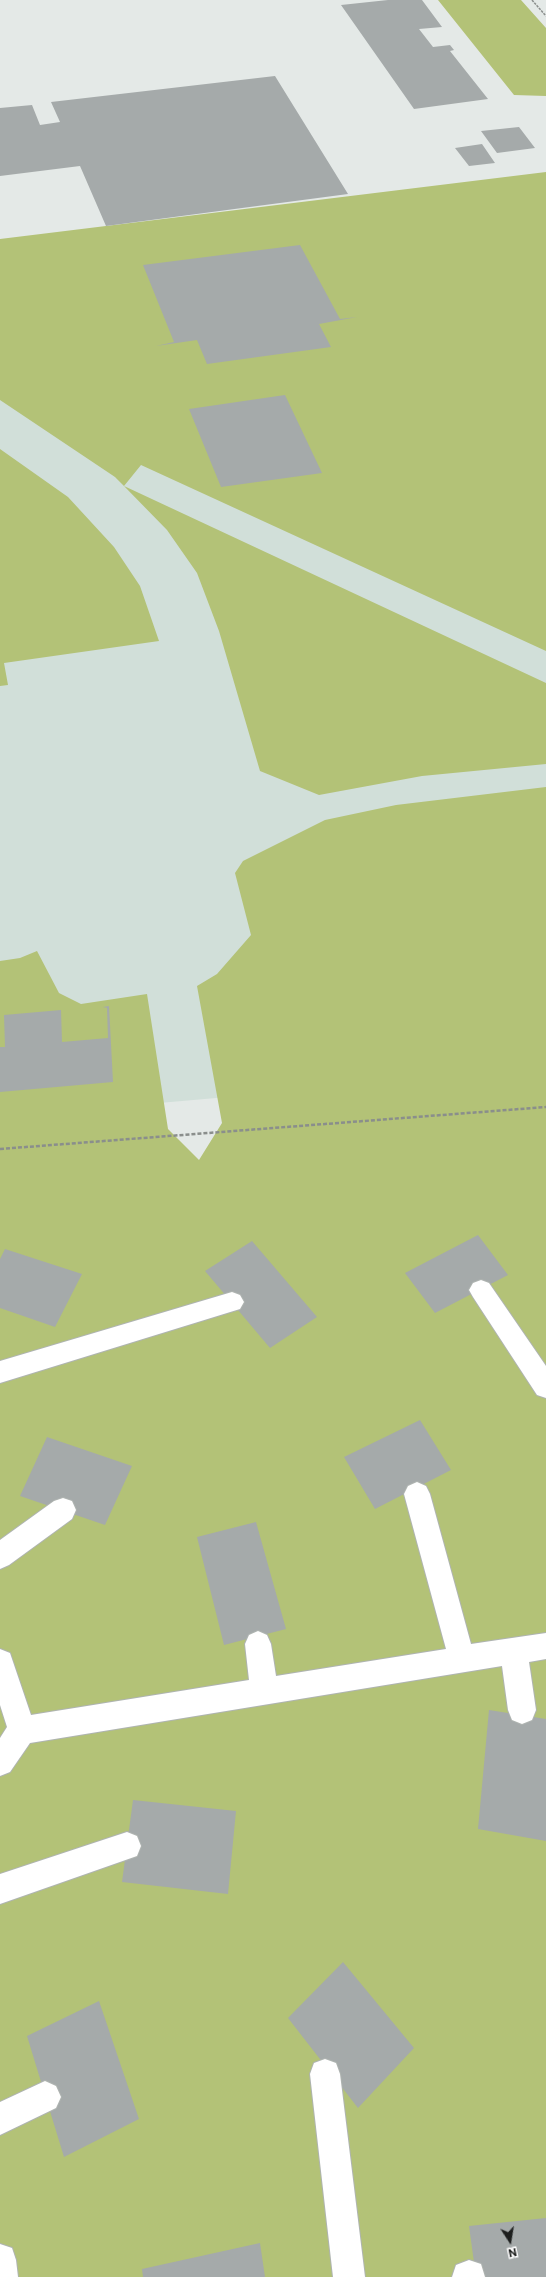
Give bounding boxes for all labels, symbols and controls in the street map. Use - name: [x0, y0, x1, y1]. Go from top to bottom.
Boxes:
- north arrow: [490, 2221, 530, 2261]
- text: N: [507, 2246, 518, 2260]

